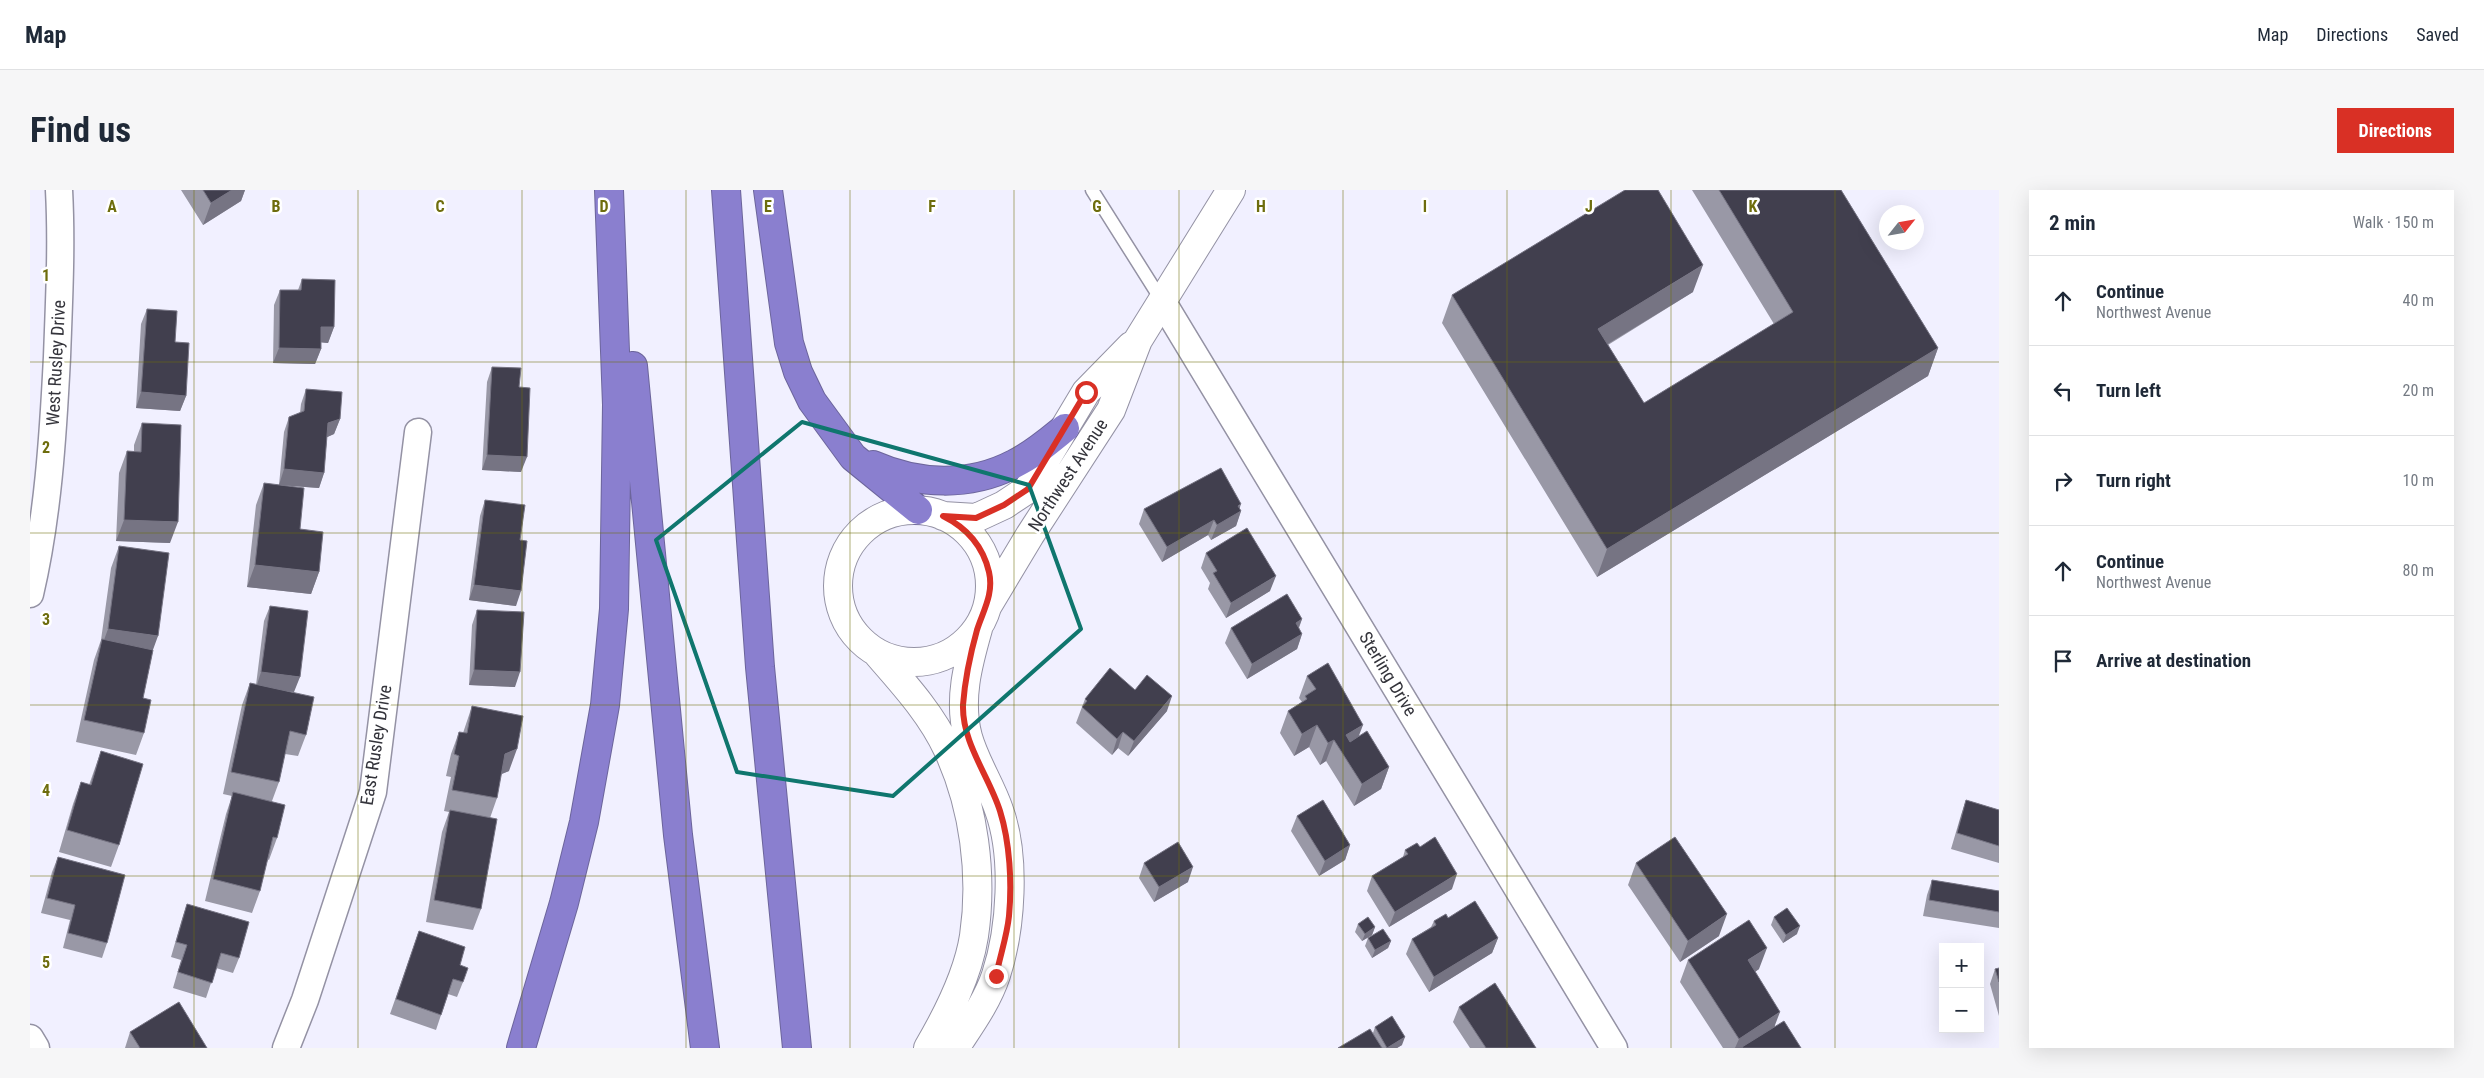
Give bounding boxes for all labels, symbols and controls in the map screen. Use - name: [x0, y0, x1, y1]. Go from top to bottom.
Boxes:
- text: Map: [25, 21, 66, 49]
- text: Map: [2257, 24, 2288, 45]
- text: Directions: [2316, 24, 2388, 45]
- text: Saved: [2416, 24, 2459, 45]
- button: Directions: [2337, 108, 2454, 153]
- text: Find us: [30, 110, 131, 151]
- text: A: [107, 197, 117, 216]
- text: B: [272, 197, 281, 216]
- text: C: [435, 197, 445, 216]
- text: D: [599, 197, 609, 216]
- text: E: [764, 197, 772, 216]
- text: F: [928, 197, 936, 216]
- text: G: [1092, 197, 1102, 216]
- text: H: [1256, 197, 1266, 216]
- text: I: [1423, 197, 1427, 216]
- text: J: [1585, 197, 1593, 216]
- text: K: [1749, 197, 1758, 216]
- north arrow: [1879, 205, 1924, 250]
- text: 2 min: [2049, 211, 2096, 235]
- text: Walk · 150 m: [2353, 213, 2434, 232]
- text: 1: [42, 266, 50, 285]
- text: Continue: [2096, 280, 2164, 303]
- icon: ahead: [2049, 287, 2077, 315]
- text: 40 m: [2402, 291, 2434, 310]
- street label: West Rusley Drive: [42, 300, 69, 426]
- text: Northwest Avenue: [2096, 303, 2211, 322]
- icon: left: [2049, 377, 2077, 405]
- text: Turn left: [2096, 379, 2161, 402]
- route start: [1075, 381, 1098, 404]
- text: 20 m: [2402, 381, 2434, 400]
- street label: Northwest Avenue: [1023, 415, 1112, 535]
- text: 2: [42, 438, 50, 457]
- icon: right: [2049, 467, 2077, 495]
- text: Turn right: [2096, 469, 2171, 492]
- text: 10 m: [2402, 471, 2434, 490]
- text: Continue: [2096, 550, 2164, 573]
- icon: ahead: [2049, 557, 2077, 585]
- text: 80 m: [2402, 561, 2434, 580]
- text: Northwest Avenue: [2096, 573, 2211, 592]
- text: 3: [42, 610, 50, 629]
- street label: Sterling Drive: [1355, 628, 1422, 720]
- icon: arrive: [2049, 647, 2077, 675]
- text: Arrive at destination: [2096, 649, 2251, 672]
- street label: East Rusley Drive: [356, 683, 395, 807]
- text: 4: [42, 781, 50, 800]
- map controls: [1939, 943, 1984, 1033]
- button: +: [1939, 943, 1984, 988]
- text: 5: [42, 953, 50, 972]
- route end: [985, 965, 1008, 988]
- button: −: [1939, 988, 1984, 1033]

